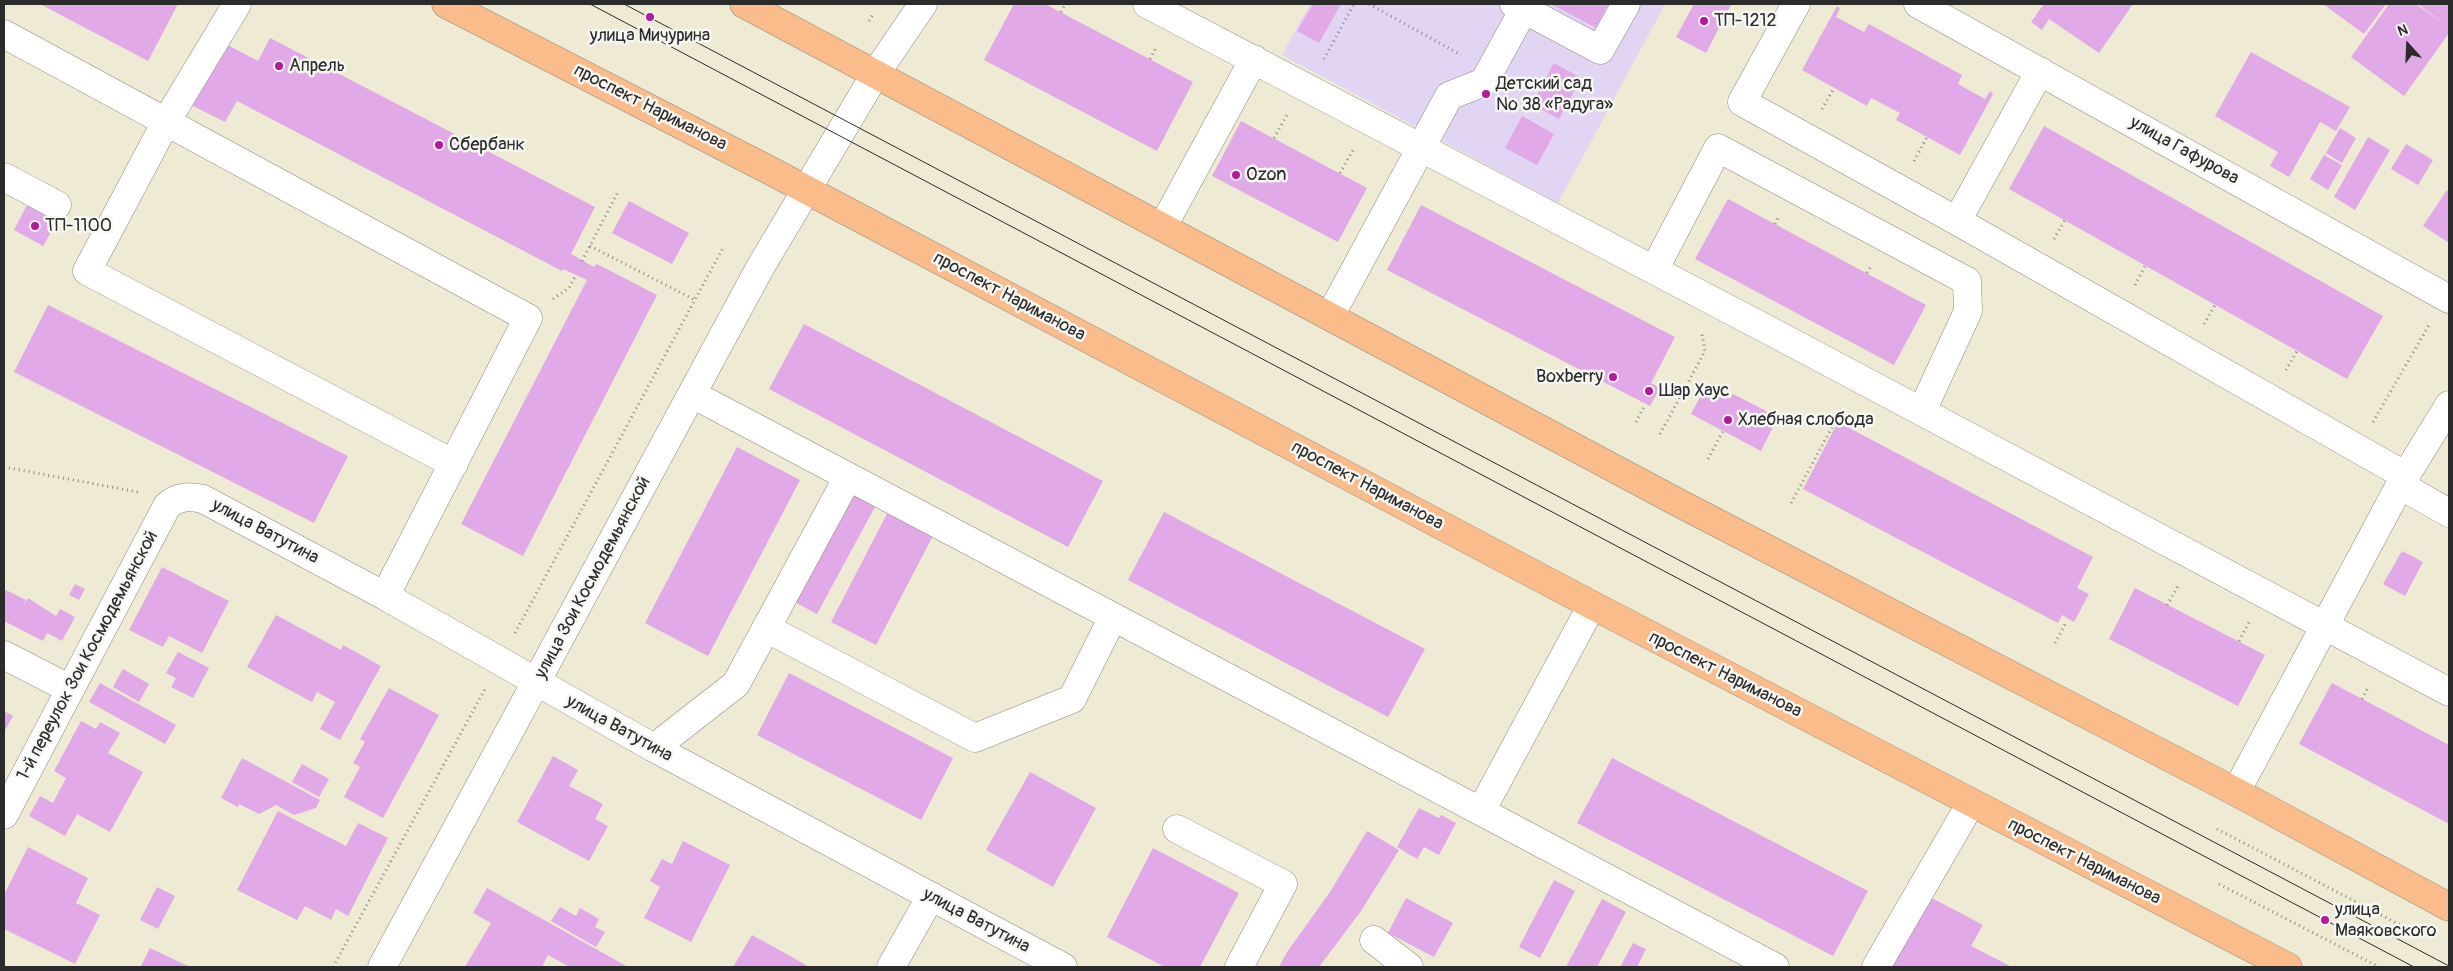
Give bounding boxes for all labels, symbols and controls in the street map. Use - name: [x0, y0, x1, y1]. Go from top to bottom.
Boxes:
- place label: ТП-1212: [1714, 10, 1777, 32]
- marker: улица Мичурина: [644, 11, 656, 23]
- marker: ТП-1212: [1698, 15, 1710, 27]
- north arrow: [2383, 20, 2433, 70]
- text: N: [2395, 21, 2410, 40]
- place label: улица Мичурина: [590, 25, 710, 47]
- place label: Апрель: [289, 55, 345, 77]
- marker: Апрель: [273, 60, 285, 72]
- street label: проспект Нариманова: [570, 60, 730, 156]
- place label: Детский сад № 38 «Радуга»: [1496, 73, 1613, 116]
- marker: Детский сад № 38 «Радуга»: [1480, 88, 1492, 100]
- street label: улица Гафурова: [2126, 112, 2242, 190]
- place label: Сбербанк: [449, 134, 525, 156]
- marker: Сбербанк: [433, 139, 445, 151]
- place label: Ozon: [1246, 164, 1286, 186]
- marker: Ozon: [1230, 169, 1242, 181]
- place label: ТП-1100: [45, 215, 112, 237]
- marker: ТП-1100: [29, 220, 41, 232]
- street label: проспект Нариманова: [929, 248, 1089, 346]
- place label: Boxberry: [1536, 366, 1603, 388]
- marker: Boxberry: [1607, 371, 1619, 383]
- place label: Шар Хаус: [1659, 380, 1729, 402]
- marker: Шар Хаус: [1643, 385, 1655, 397]
- place label: Хлебная слобода: [1738, 409, 1874, 431]
- marker: Хлебная слобода: [1722, 414, 1734, 426]
- street label: проспект Нариманова: [1287, 437, 1447, 535]
- street label: улица Зои Космодемьянской: [530, 473, 656, 683]
- street label: улица Ватутина: [208, 495, 322, 569]
- street label: 1-й переулок Зои Космодемьянской: [13, 527, 163, 785]
- street label: проспект Нариманова: [1645, 627, 1805, 723]
- street label: улица Ватутина: [562, 691, 676, 767]
- street label: проспект Нариманова: [2004, 814, 2164, 910]
- street label: улица Ватутина: [919, 884, 1033, 958]
- place label: улица Маяковского: [2335, 899, 2437, 942]
- marker: улица Маяковского: [2319, 914, 2331, 926]

